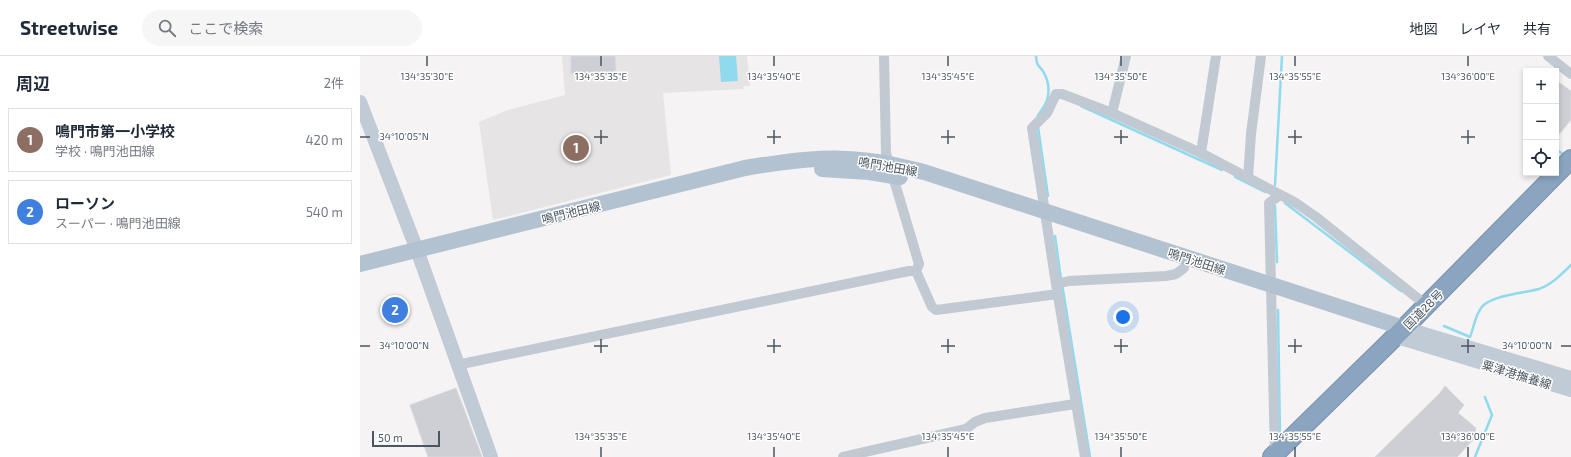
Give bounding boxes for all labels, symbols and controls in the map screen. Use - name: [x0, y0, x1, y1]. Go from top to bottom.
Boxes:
- search box: [142, 10, 422, 46]
- text: Streetwise: [20, 16, 118, 39]
- icon: search: [156, 17, 178, 39]
- text: ここで検索: [188, 19, 263, 37]
- text: 地図: [1409, 20, 1437, 37]
- text: レイヤ: [1459, 20, 1501, 37]
- text: 共有: [1523, 20, 1551, 37]
- map controls: [1523, 68, 1559, 176]
- button: +: [1523, 68, 1559, 104]
- text: 134°35'30"E: [400, 70, 454, 82]
- text: 134°35'35"E: [575, 70, 628, 82]
- text: 134°35'40"E: [747, 70, 801, 82]
- text: 134°35'45"E: [922, 70, 975, 82]
- text: 134°35'50"E: [1095, 70, 1148, 82]
- text: 134°35'55"E: [1269, 70, 1321, 82]
- text: 134°36'00"E: [1441, 70, 1495, 82]
- text: 周辺: [16, 73, 50, 93]
- text: 2件: [324, 75, 344, 91]
- button: −: [1523, 104, 1559, 140]
- text: 鳴門市第一小学校: [55, 122, 175, 140]
- text: 34°10'05"N: [379, 130, 429, 142]
- text: 1: [27, 132, 33, 148]
- text: 420 m: [306, 132, 343, 148]
- pin: 1: [563, 133, 589, 163]
- button: locate: [1523, 140, 1559, 176]
- text: 学校 · 鳴門池田線: [55, 143, 155, 159]
- street label: 鳴門池田線: [857, 154, 919, 178]
- text: ローソン: [55, 194, 115, 212]
- street label: 鳴門池田線: [540, 198, 602, 226]
- text: 2: [26, 204, 34, 220]
- text: 540 m: [306, 204, 343, 220]
- text: スーパー · 鳴門池田線: [55, 215, 181, 231]
- street label: 鳴門池田線: [1166, 245, 1228, 277]
- street label: 国道28号: [1400, 286, 1446, 332]
- pin: 2: [382, 295, 408, 325]
- your location: [1113, 307, 1133, 327]
- text: 34°10'00"N: [379, 339, 429, 351]
- text: 34°10'00"N: [1502, 339, 1552, 351]
- street label: 粟津港撫養線: [1481, 357, 1553, 391]
- scale bar: [372, 429, 440, 448]
- text: 134°35'35"E: [575, 430, 628, 442]
- text: 134°35'40"E: [747, 430, 801, 442]
- text: 134°35'45"E: [922, 430, 975, 442]
- text: 134°35'50"E: [1095, 430, 1148, 442]
- text: 134°35'55"E: [1269, 430, 1321, 442]
- text: 134°36'00"E: [1441, 430, 1495, 442]
- text: 50 m: [378, 431, 403, 444]

